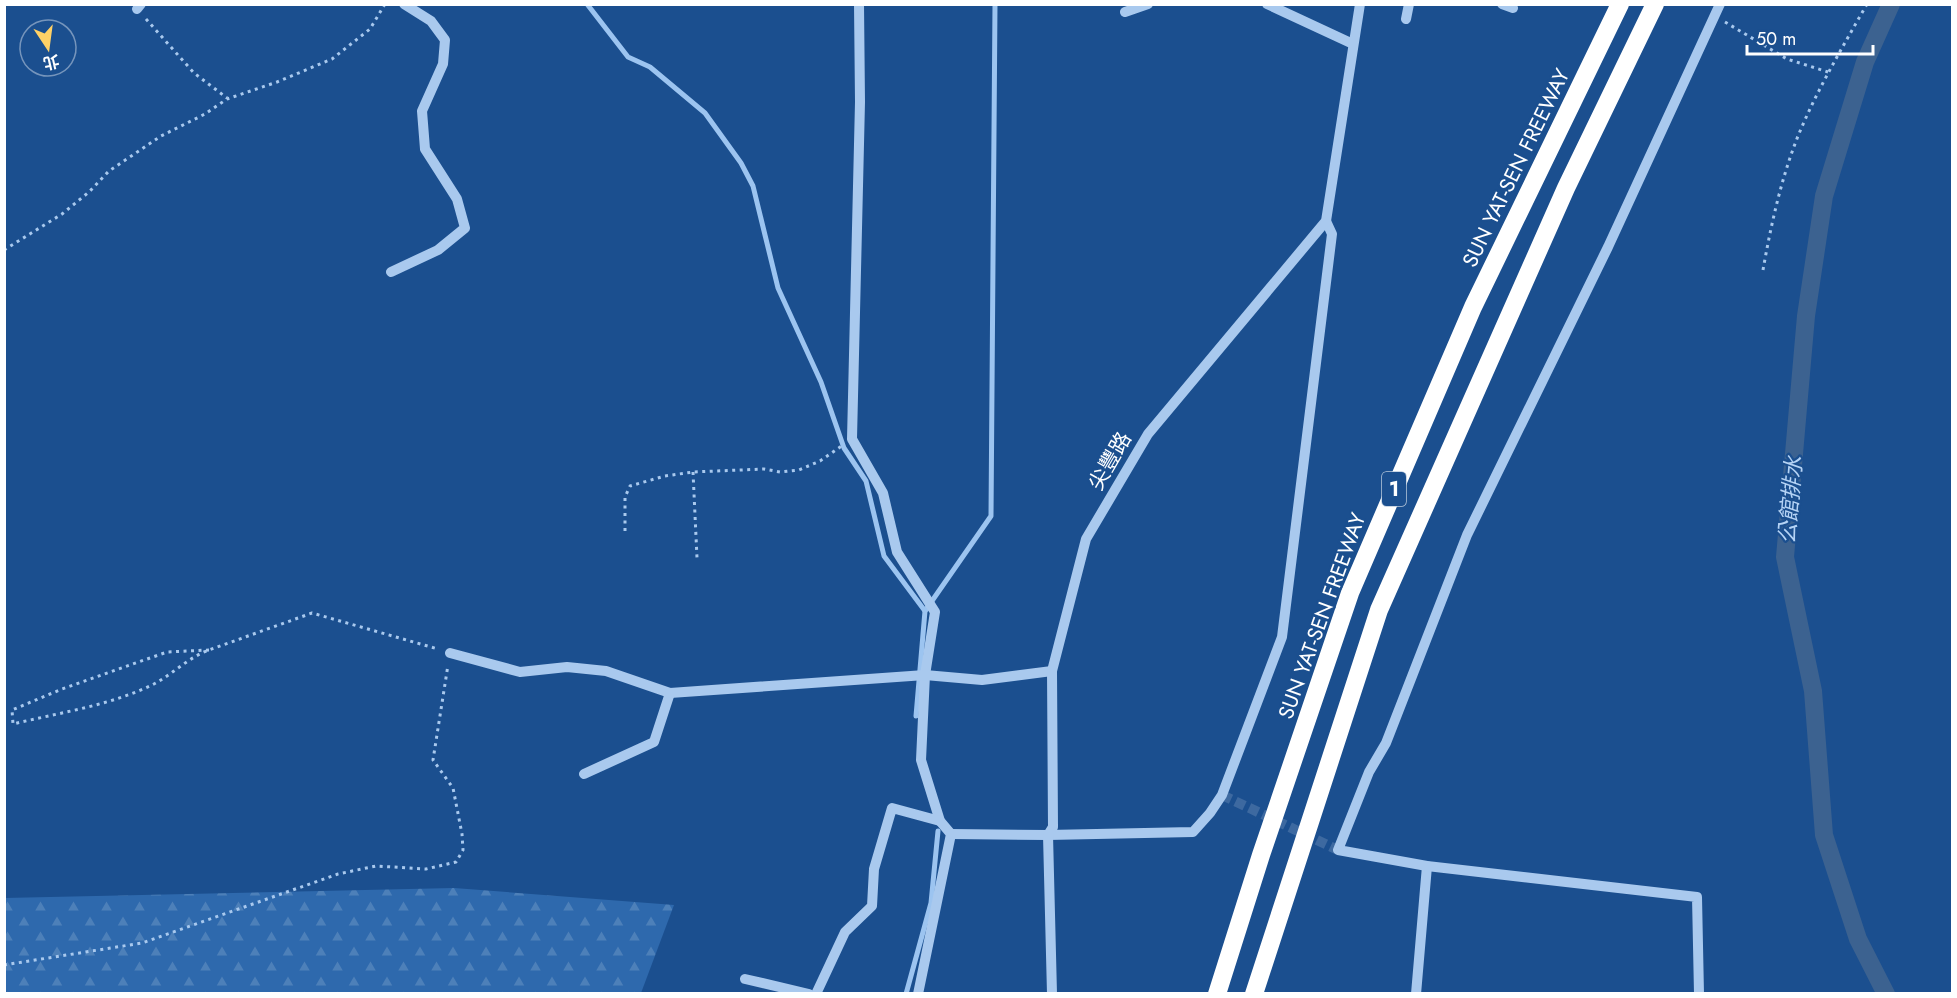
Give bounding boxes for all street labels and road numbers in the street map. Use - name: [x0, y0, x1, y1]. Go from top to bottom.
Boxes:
- street label: SUN YAT-SEN FREEWAY: [1455, 64, 1577, 272]
- street label: 尖豐路: [1081, 426, 1139, 496]
- road number: 1: [1382, 472, 1406, 506]
- street label: SUN YAT-SEN FREEWAY: [1271, 509, 1373, 723]

